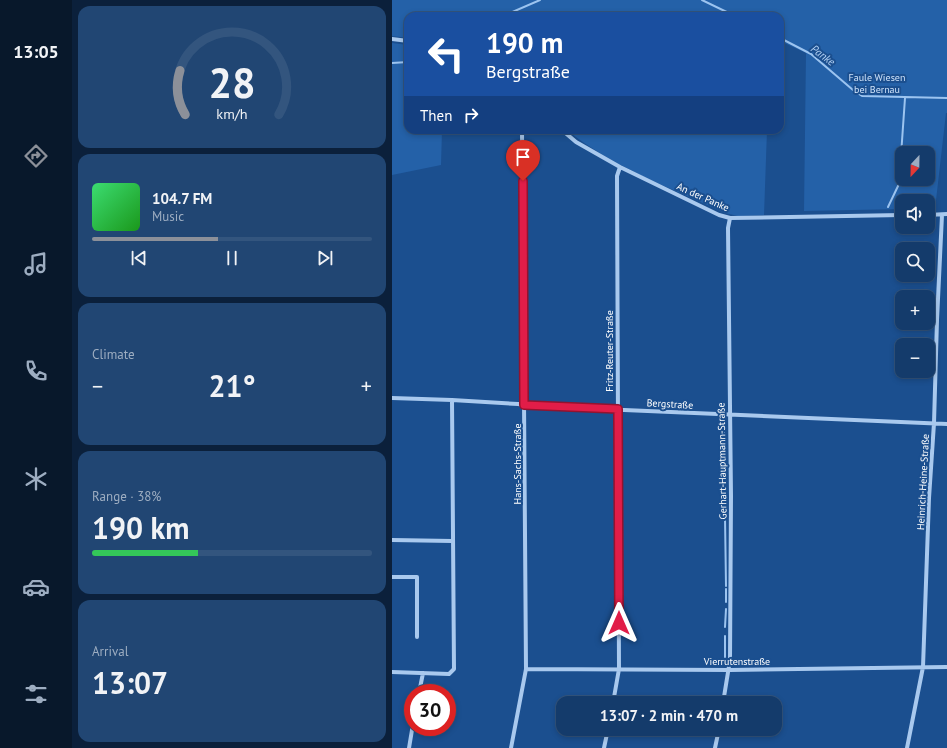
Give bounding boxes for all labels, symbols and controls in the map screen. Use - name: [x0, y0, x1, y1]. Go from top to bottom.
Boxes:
- text: 190 m: [486, 24, 563, 61]
- icon: left: [420, 28, 472, 80]
- text: 13:05: [13, 40, 59, 63]
- water label: Panke: [808, 41, 838, 69]
- text: 28: [208, 56, 256, 109]
- text: Bergstraße: [486, 60, 570, 83]
- park label: Faule Wiesen bei Bernau: [849, 71, 905, 96]
- text: km/h: [216, 104, 248, 123]
- icon: right: [460, 104, 482, 126]
- text: Then: [420, 106, 452, 125]
- pin: [506, 140, 540, 181]
- icon: directions: [22, 142, 50, 170]
- icon: arrive: [512, 146, 534, 168]
- north arrow: [895, 146, 935, 186]
- map controls: [895, 146, 935, 378]
- street label: An der Panke: [675, 180, 731, 214]
- text: 104.7 FM: [152, 189, 212, 208]
- button: sound: [895, 194, 935, 234]
- text: Music: [152, 208, 184, 225]
- button: search: [895, 242, 935, 282]
- icon: previous: [128, 247, 150, 269]
- icon: pause: [221, 247, 243, 269]
- icon: next: [314, 247, 336, 269]
- icon: music: [22, 250, 50, 278]
- button: +: [895, 290, 935, 330]
- street label: Fritz-Reuter-Straße: [603, 310, 616, 392]
- button: −: [895, 338, 935, 378]
- text: Climate: [92, 346, 135, 363]
- icon: phone: [22, 357, 50, 385]
- text: 21°: [208, 366, 256, 405]
- text: −: [92, 372, 103, 400]
- text: +: [361, 372, 372, 400]
- street label: Bergstraße: [646, 396, 694, 412]
- street label: Gerhart-Hauptmann-Straße: [714, 402, 730, 520]
- street label: Hans-Sachs-Straße: [511, 423, 524, 505]
- street label: Heinrich-Heine-Straße: [914, 434, 932, 530]
- icon: climate: [22, 465, 50, 493]
- text: Range · 38%: [92, 488, 161, 505]
- text: 190 km: [92, 508, 190, 547]
- icon: car: [22, 573, 50, 601]
- position arrow: [598, 602, 640, 644]
- text: Arrival: [92, 643, 128, 660]
- street label: Vierrutenstraße: [703, 655, 770, 668]
- text: 13:07: [92, 663, 168, 702]
- icon: filters: [22, 680, 50, 708]
- speed limit sign: 30: [404, 684, 456, 736]
- text: 13:07 · 2 min · 470 m: [600, 706, 738, 725]

